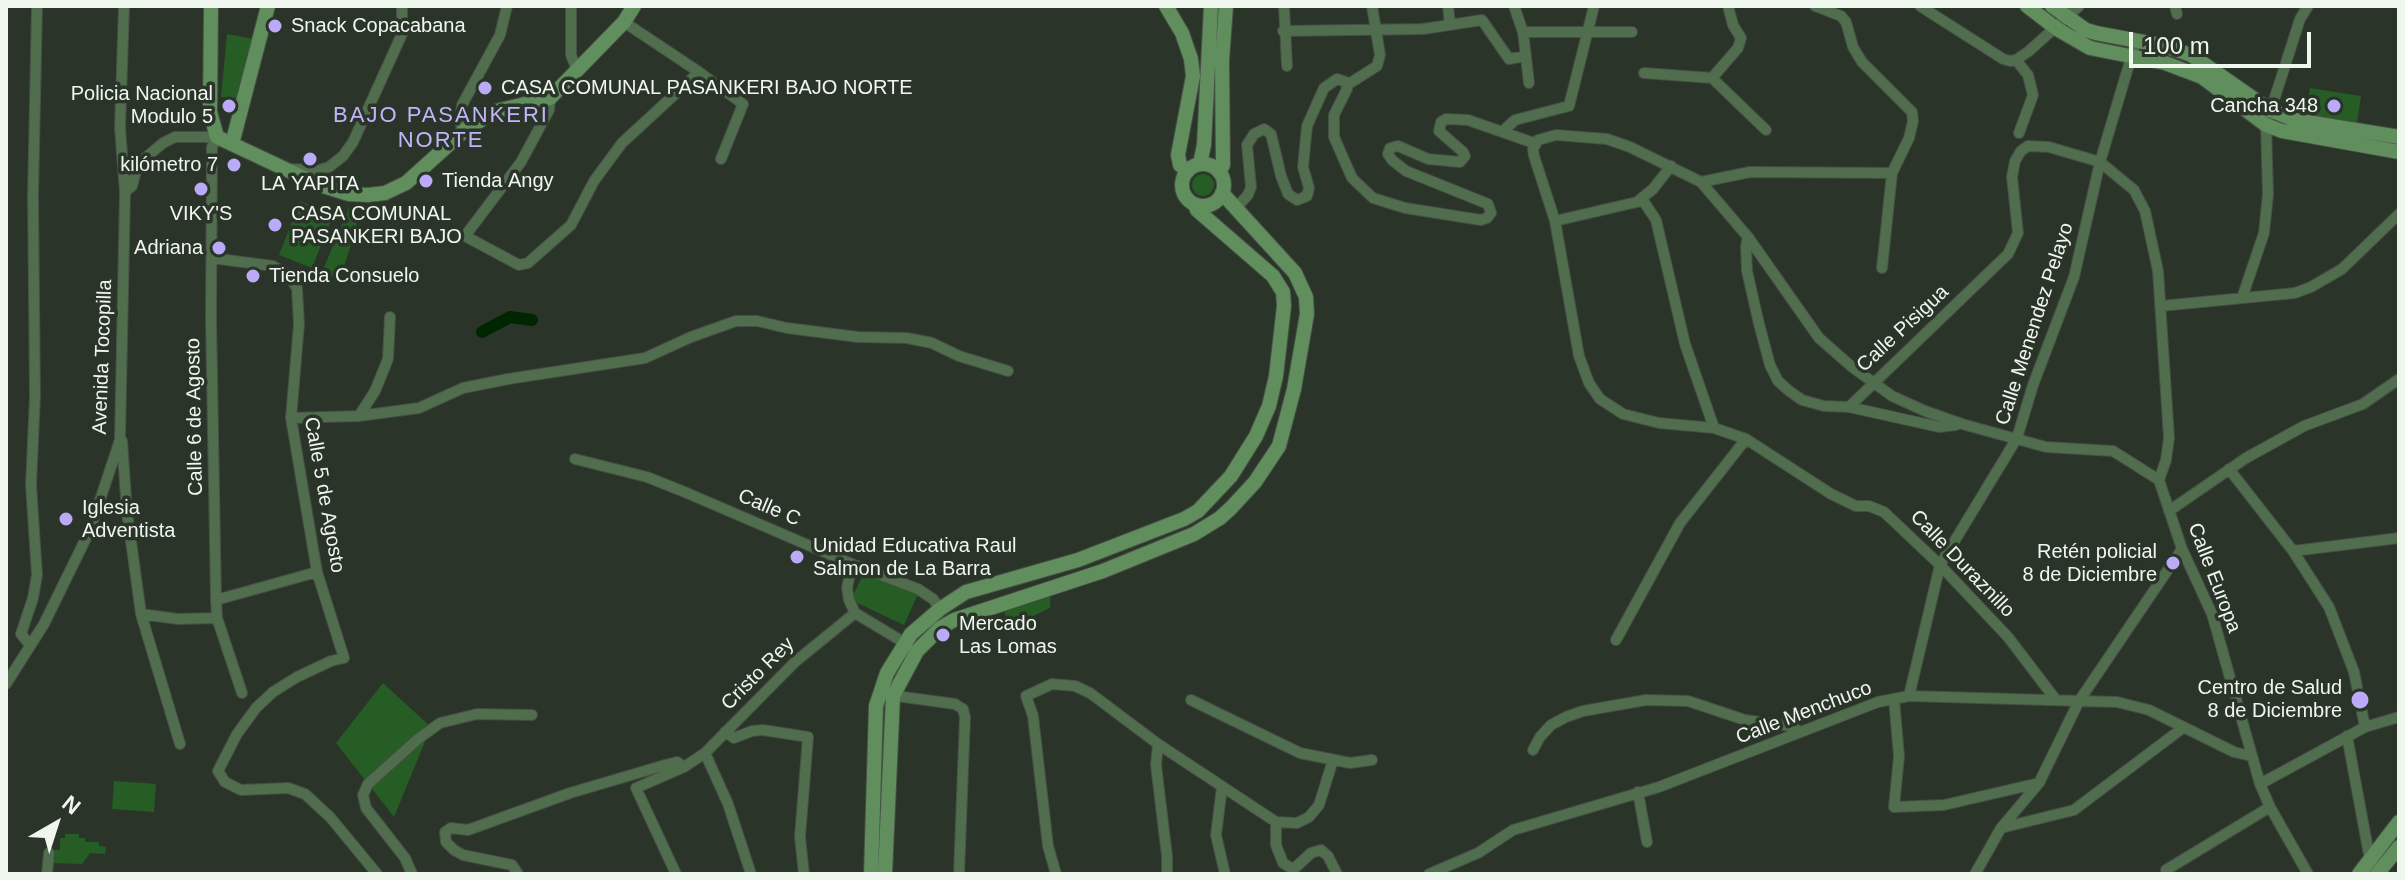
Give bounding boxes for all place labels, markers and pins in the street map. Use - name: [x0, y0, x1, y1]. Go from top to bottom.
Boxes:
- place label: Snack Copacabana: [291, 14, 466, 38]
- marker: Snack Copacabana: [266, 17, 284, 35]
- place label: CASA COMUNAL PASANKERI BAJO NORTE: [501, 76, 913, 100]
- marker: CASA COMUNAL PASANKERI BAJO NORTE: [476, 79, 494, 97]
- place label: Policia Nacional Modulo 5: [71, 82, 213, 129]
- place label: Cancha 348: [2210, 94, 2318, 118]
- marker: Policia Nacional Modulo 5: [220, 97, 238, 115]
- marker: Cancha 348: [2325, 97, 2343, 115]
- marker: LA YAPITA: [301, 150, 319, 168]
- place label: kilómetro 7: [120, 153, 218, 177]
- marker: kilómetro 7: [225, 156, 243, 174]
- place label: Tienda Angy: [442, 169, 554, 193]
- place label: LA YAPITA: [261, 172, 359, 196]
- marker: Tienda Angy: [417, 172, 435, 190]
- marker: VIKY'S: [192, 180, 210, 198]
- place label: VIKY'S: [170, 202, 232, 226]
- place label: CASA COMUNAL PASANKERI BAJO: [291, 202, 462, 249]
- marker: CASA COMUNAL PASANKERI BAJO: [266, 216, 284, 234]
- place label: Adriana: [134, 236, 203, 260]
- marker: Adriana: [210, 239, 228, 257]
- place label: Tienda Consuelo: [269, 264, 419, 288]
- marker: Tienda Consuelo: [244, 267, 262, 285]
- place label: Iglesia Adventista: [82, 496, 175, 543]
- marker: Iglesia Adventista: [57, 510, 75, 528]
- place label: Unidad Educativa Raul Salmon de La Barra: [813, 534, 1016, 581]
- place label: Retén policial 8 de Diciembre: [2022, 540, 2157, 587]
- marker: Unidad Educativa Raul Salmon de La Barra: [788, 548, 806, 566]
- marker: Retén policial 8 de Diciembre: [2164, 554, 2182, 572]
- place label: Mercado Las Lomas: [959, 612, 1057, 659]
- marker: Mercado Las Lomas: [934, 626, 952, 644]
- place label: Centro de Salud 8 de Diciembre: [2197, 676, 2342, 723]
- marker: Centro de Salud 8 de Diciembre: [2349, 689, 2371, 711]

